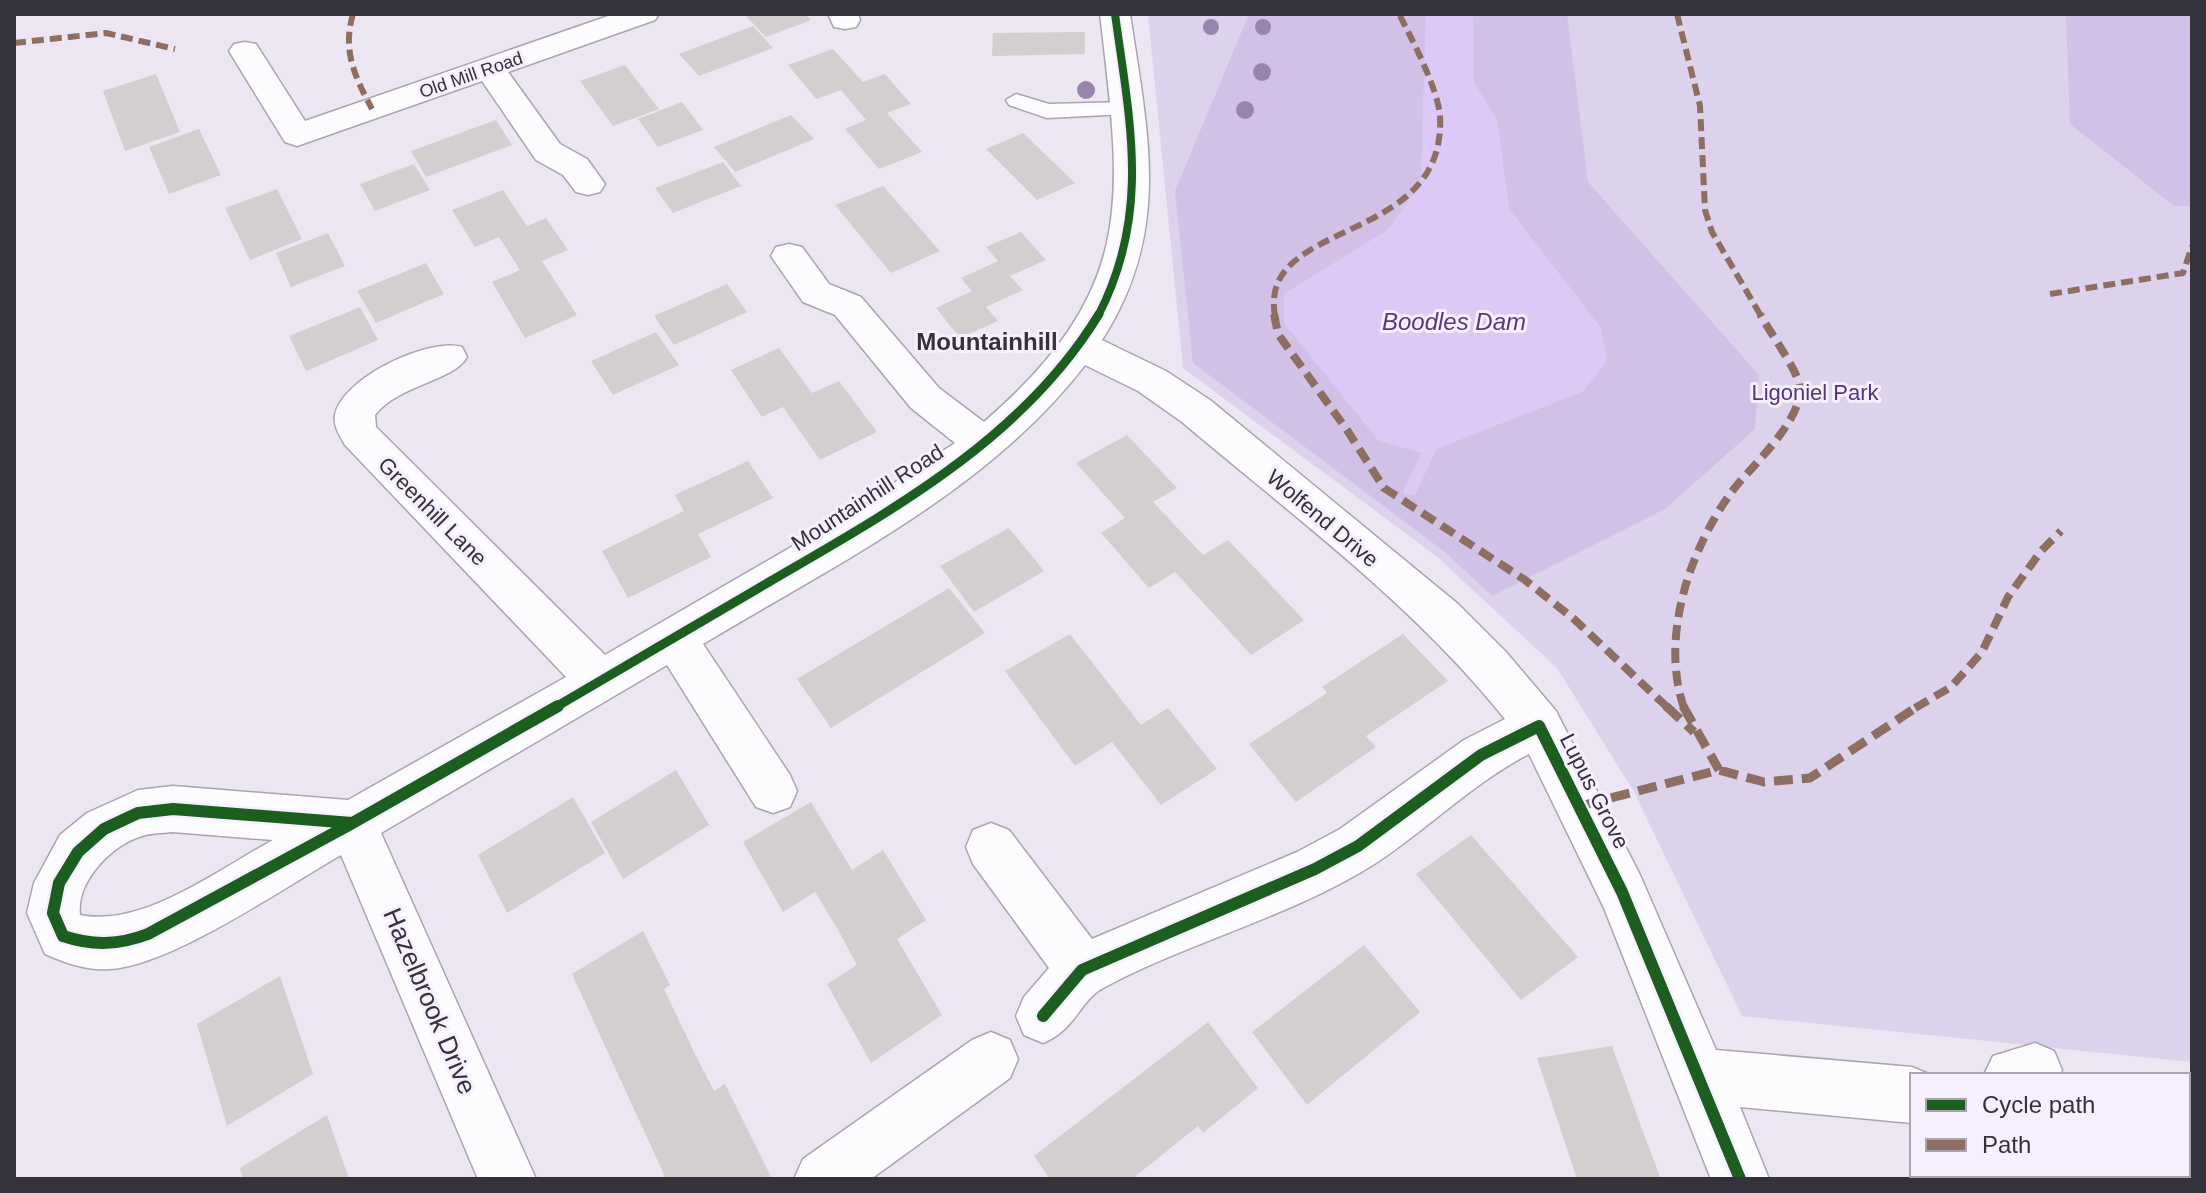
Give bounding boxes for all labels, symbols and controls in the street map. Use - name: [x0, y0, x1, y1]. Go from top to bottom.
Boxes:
- street label: Old Mill Road: [417, 48, 525, 102]
- water label: Boodles Dam: [1382, 308, 1526, 335]
- district label: Mountainhill: [916, 328, 1058, 355]
- park label: Ligoniel Park: [1751, 380, 1880, 405]
- street label: Mountainhill Road: [787, 439, 948, 556]
- street label: Greenhill Lane: [373, 452, 492, 571]
- street label: Wolfend Drive: [1262, 465, 1383, 572]
- street label: Lupus Grove: [1555, 729, 1634, 853]
- street label: Hazelbrook Drive: [377, 903, 483, 1099]
- legend: [1910, 1073, 2190, 1177]
- text: Cycle path: [1982, 1091, 2095, 1118]
- text: Path: [1982, 1131, 2031, 1158]

